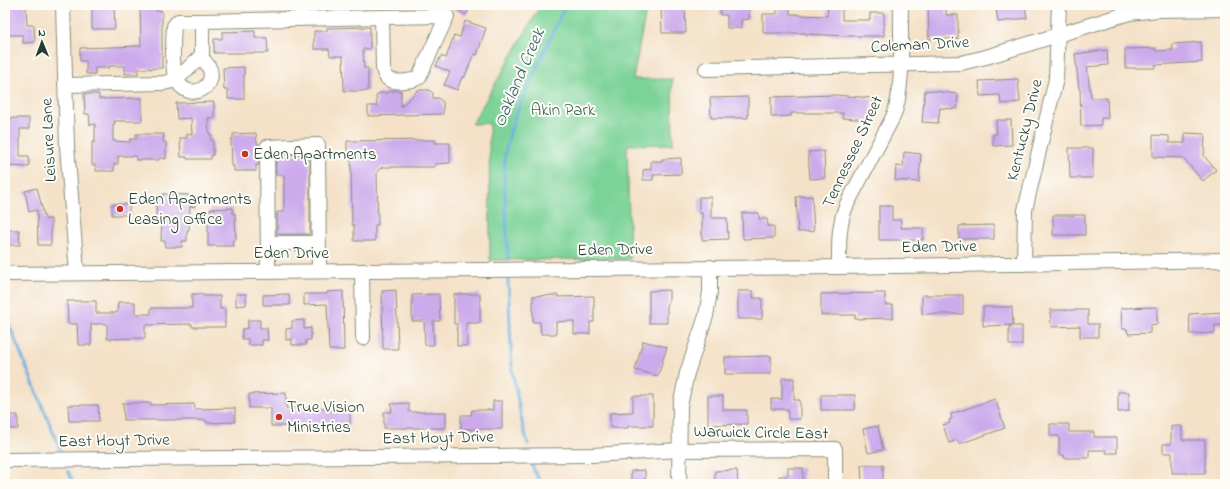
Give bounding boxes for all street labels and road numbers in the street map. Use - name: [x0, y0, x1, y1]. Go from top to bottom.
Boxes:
- street label: Coleman Drive: [870, 30, 970, 60]
- street label: Kentucky Drive: [1000, 76, 1051, 184]
- street label: Tennessee Street: [816, 91, 890, 212]
- street label: Leisure Lane: [34, 97, 64, 183]
- street label: Eden Drive: [901, 234, 977, 260]
- street label: Eden Drive: [577, 237, 653, 263]
- street label: Eden Drive: [253, 241, 329, 266]
- street label: Warwick Circle East: [693, 419, 829, 447]
- street label: East Hoyt Drive: [382, 425, 494, 452]
- street label: East Hoyt Drive: [58, 428, 170, 455]

